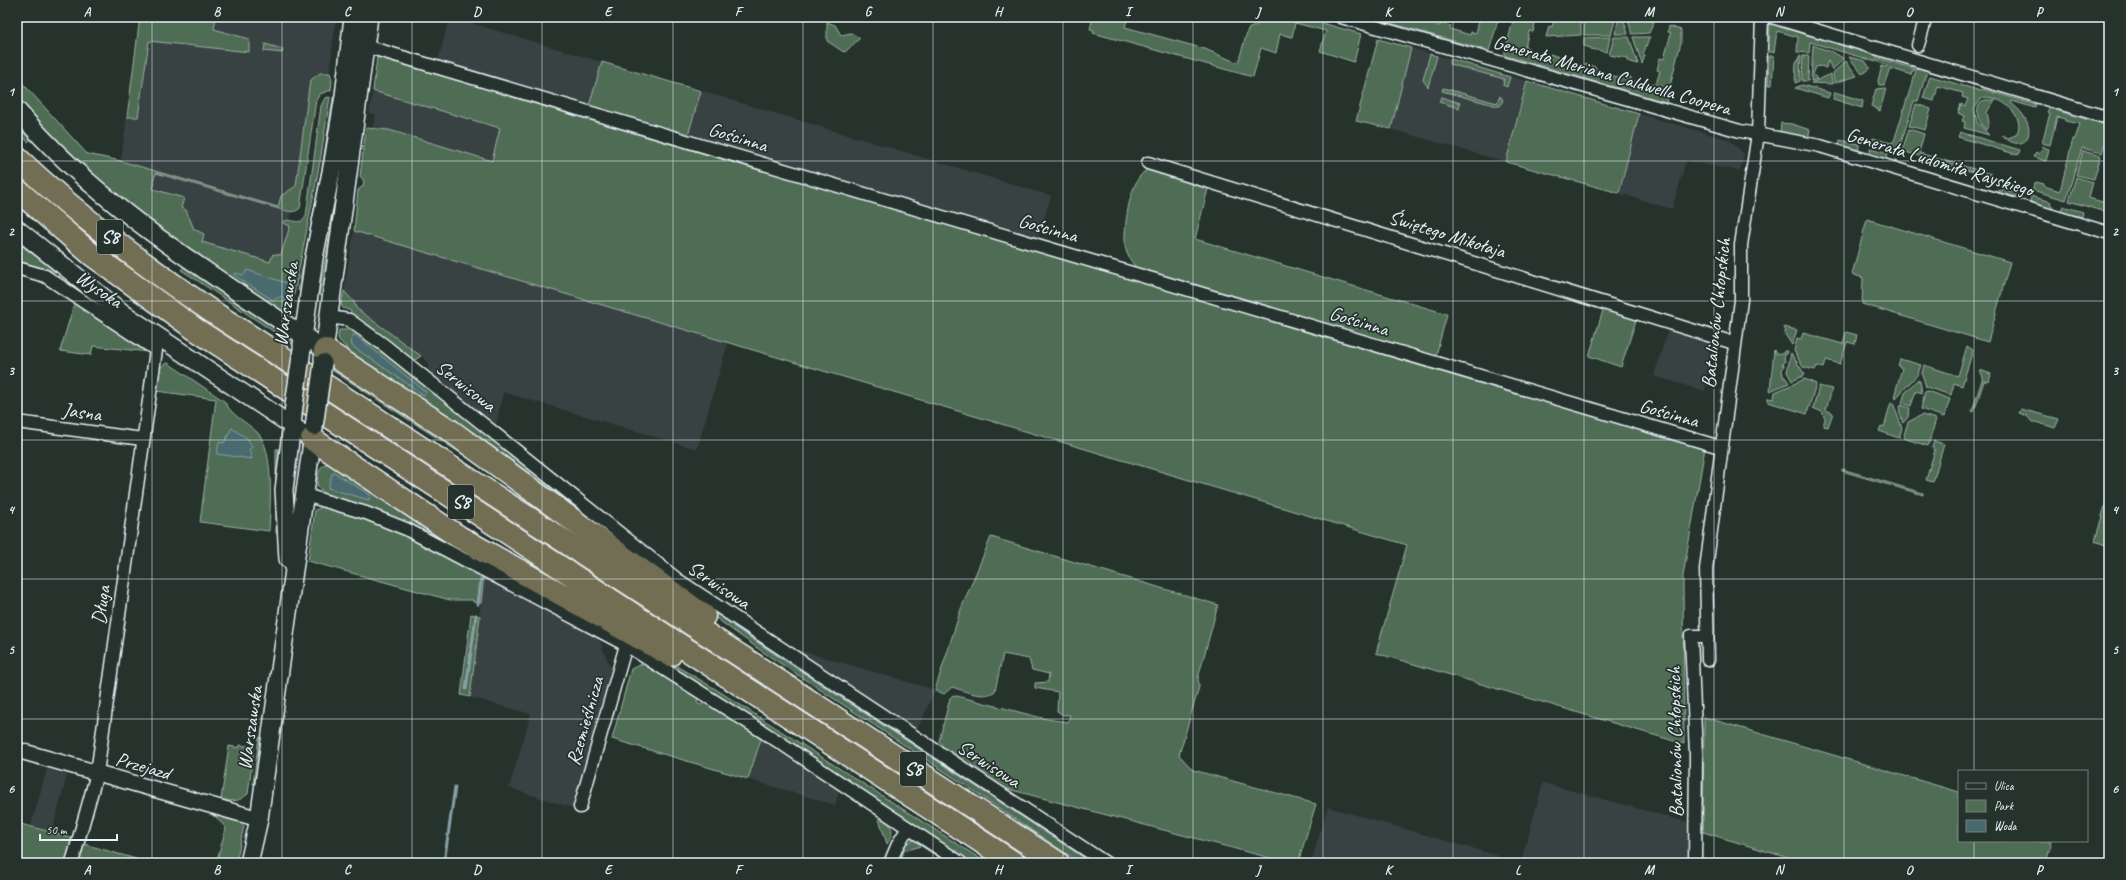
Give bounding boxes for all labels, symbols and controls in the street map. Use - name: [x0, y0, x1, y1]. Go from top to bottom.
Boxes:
- text: A: [84, 4, 92, 20]
- text: B: [214, 4, 222, 20]
- text: C: [344, 4, 352, 20]
- text: D: [473, 4, 482, 20]
- text: E: [605, 4, 614, 20]
- text: F: [735, 4, 744, 20]
- text: G: [865, 4, 873, 20]
- text: H: [994, 4, 1004, 20]
- text: I: [1125, 4, 1134, 20]
- text: J: [1255, 4, 1262, 20]
- text: K: [1385, 4, 1395, 20]
- text: L: [1515, 4, 1522, 20]
- text: M: [1644, 4, 1655, 20]
- text: N: [1775, 4, 1786, 20]
- text: O: [1906, 4, 1915, 20]
- text: P: [2036, 4, 2045, 20]
- street label: Generała Meriana Caldwella Coopera: [1490, 29, 1735, 121]
- text: 1: [8, 84, 16, 100]
- text: 1: [2112, 84, 2120, 100]
- street label: Gościnna: [705, 116, 772, 158]
- street label: Generała Ludomiła Rayskiego: [1844, 122, 2038, 203]
- street label: Świętego Mikołaja: [1386, 204, 1510, 264]
- street label: Gościnna: [1015, 208, 1082, 249]
- road number: S8: [97, 220, 123, 254]
- text: 2: [8, 224, 15, 240]
- text: 2: [2112, 224, 2119, 240]
- street label: Batalionów Chłopskich: [1696, 236, 1736, 389]
- street label: Warszawska: [268, 259, 304, 347]
- street label: Wysoka: [71, 264, 129, 315]
- street label: Gościnna: [1326, 300, 1393, 342]
- street label: Serwisowa: [431, 355, 502, 418]
- text: 3: [8, 363, 15, 379]
- text: 3: [2112, 363, 2119, 379]
- street label: Gościnna: [1636, 393, 1703, 434]
- street label: Jasna: [60, 397, 105, 427]
- road number: S8: [448, 485, 474, 519]
- text: 4: [8, 502, 16, 518]
- text: 4: [2112, 502, 2120, 518]
- street label: Serwisowa: [683, 555, 756, 616]
- street label: Długa: [86, 582, 116, 626]
- text: 5: [8, 642, 15, 658]
- text: 5: [2112, 642, 2119, 658]
- street label: Batalionów Chłopskich: [1661, 665, 1689, 818]
- street label: Rzemieślnicza: [560, 672, 610, 768]
- street label: Warszawska: [232, 683, 268, 771]
- street label: Serwisowa: [953, 734, 1026, 794]
- street label: Przejazd: [113, 746, 176, 787]
- road number: S8: [900, 752, 926, 786]
- legend: [1958, 770, 2088, 842]
- text: Ulica: [1994, 778, 2015, 794]
- text: 6: [8, 781, 15, 797]
- text: 6: [2112, 781, 2119, 797]
- text: Park: [1994, 798, 2015, 814]
- scale bar: [40, 816, 117, 842]
- text: Woda: [1994, 818, 2018, 834]
- text: 50 m: [46, 822, 68, 838]
- text: A: [84, 862, 92, 878]
- text: B: [214, 862, 222, 878]
- text: C: [344, 862, 352, 878]
- text: D: [473, 862, 482, 878]
- text: E: [605, 862, 614, 878]
- text: F: [735, 862, 744, 878]
- text: G: [865, 862, 873, 878]
- text: H: [994, 862, 1004, 878]
- text: I: [1125, 862, 1134, 878]
- text: J: [1255, 862, 1262, 878]
- text: K: [1385, 862, 1395, 878]
- text: L: [1515, 862, 1522, 878]
- text: M: [1644, 862, 1655, 878]
- text: N: [1775, 862, 1786, 878]
- text: O: [1906, 862, 1915, 878]
- text: P: [2036, 862, 2045, 878]

